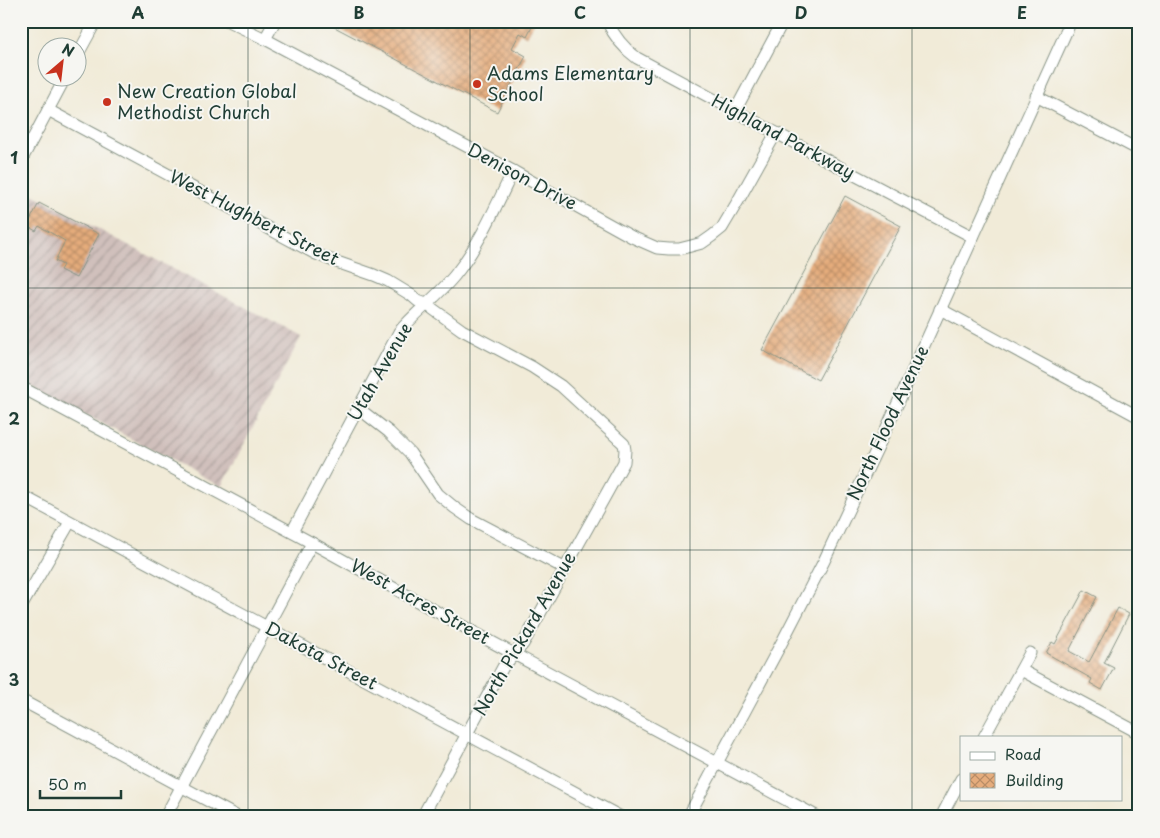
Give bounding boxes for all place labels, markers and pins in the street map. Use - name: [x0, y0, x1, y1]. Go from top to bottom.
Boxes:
- place label: Adams Elementary School: [487, 59, 654, 107]
- place label: New Creation Global Methodist Church: [117, 77, 297, 125]
- marker: Adams Elementary School: [471, 78, 483, 90]
- marker: New Creation Global Methodist Church: [101, 96, 113, 108]

